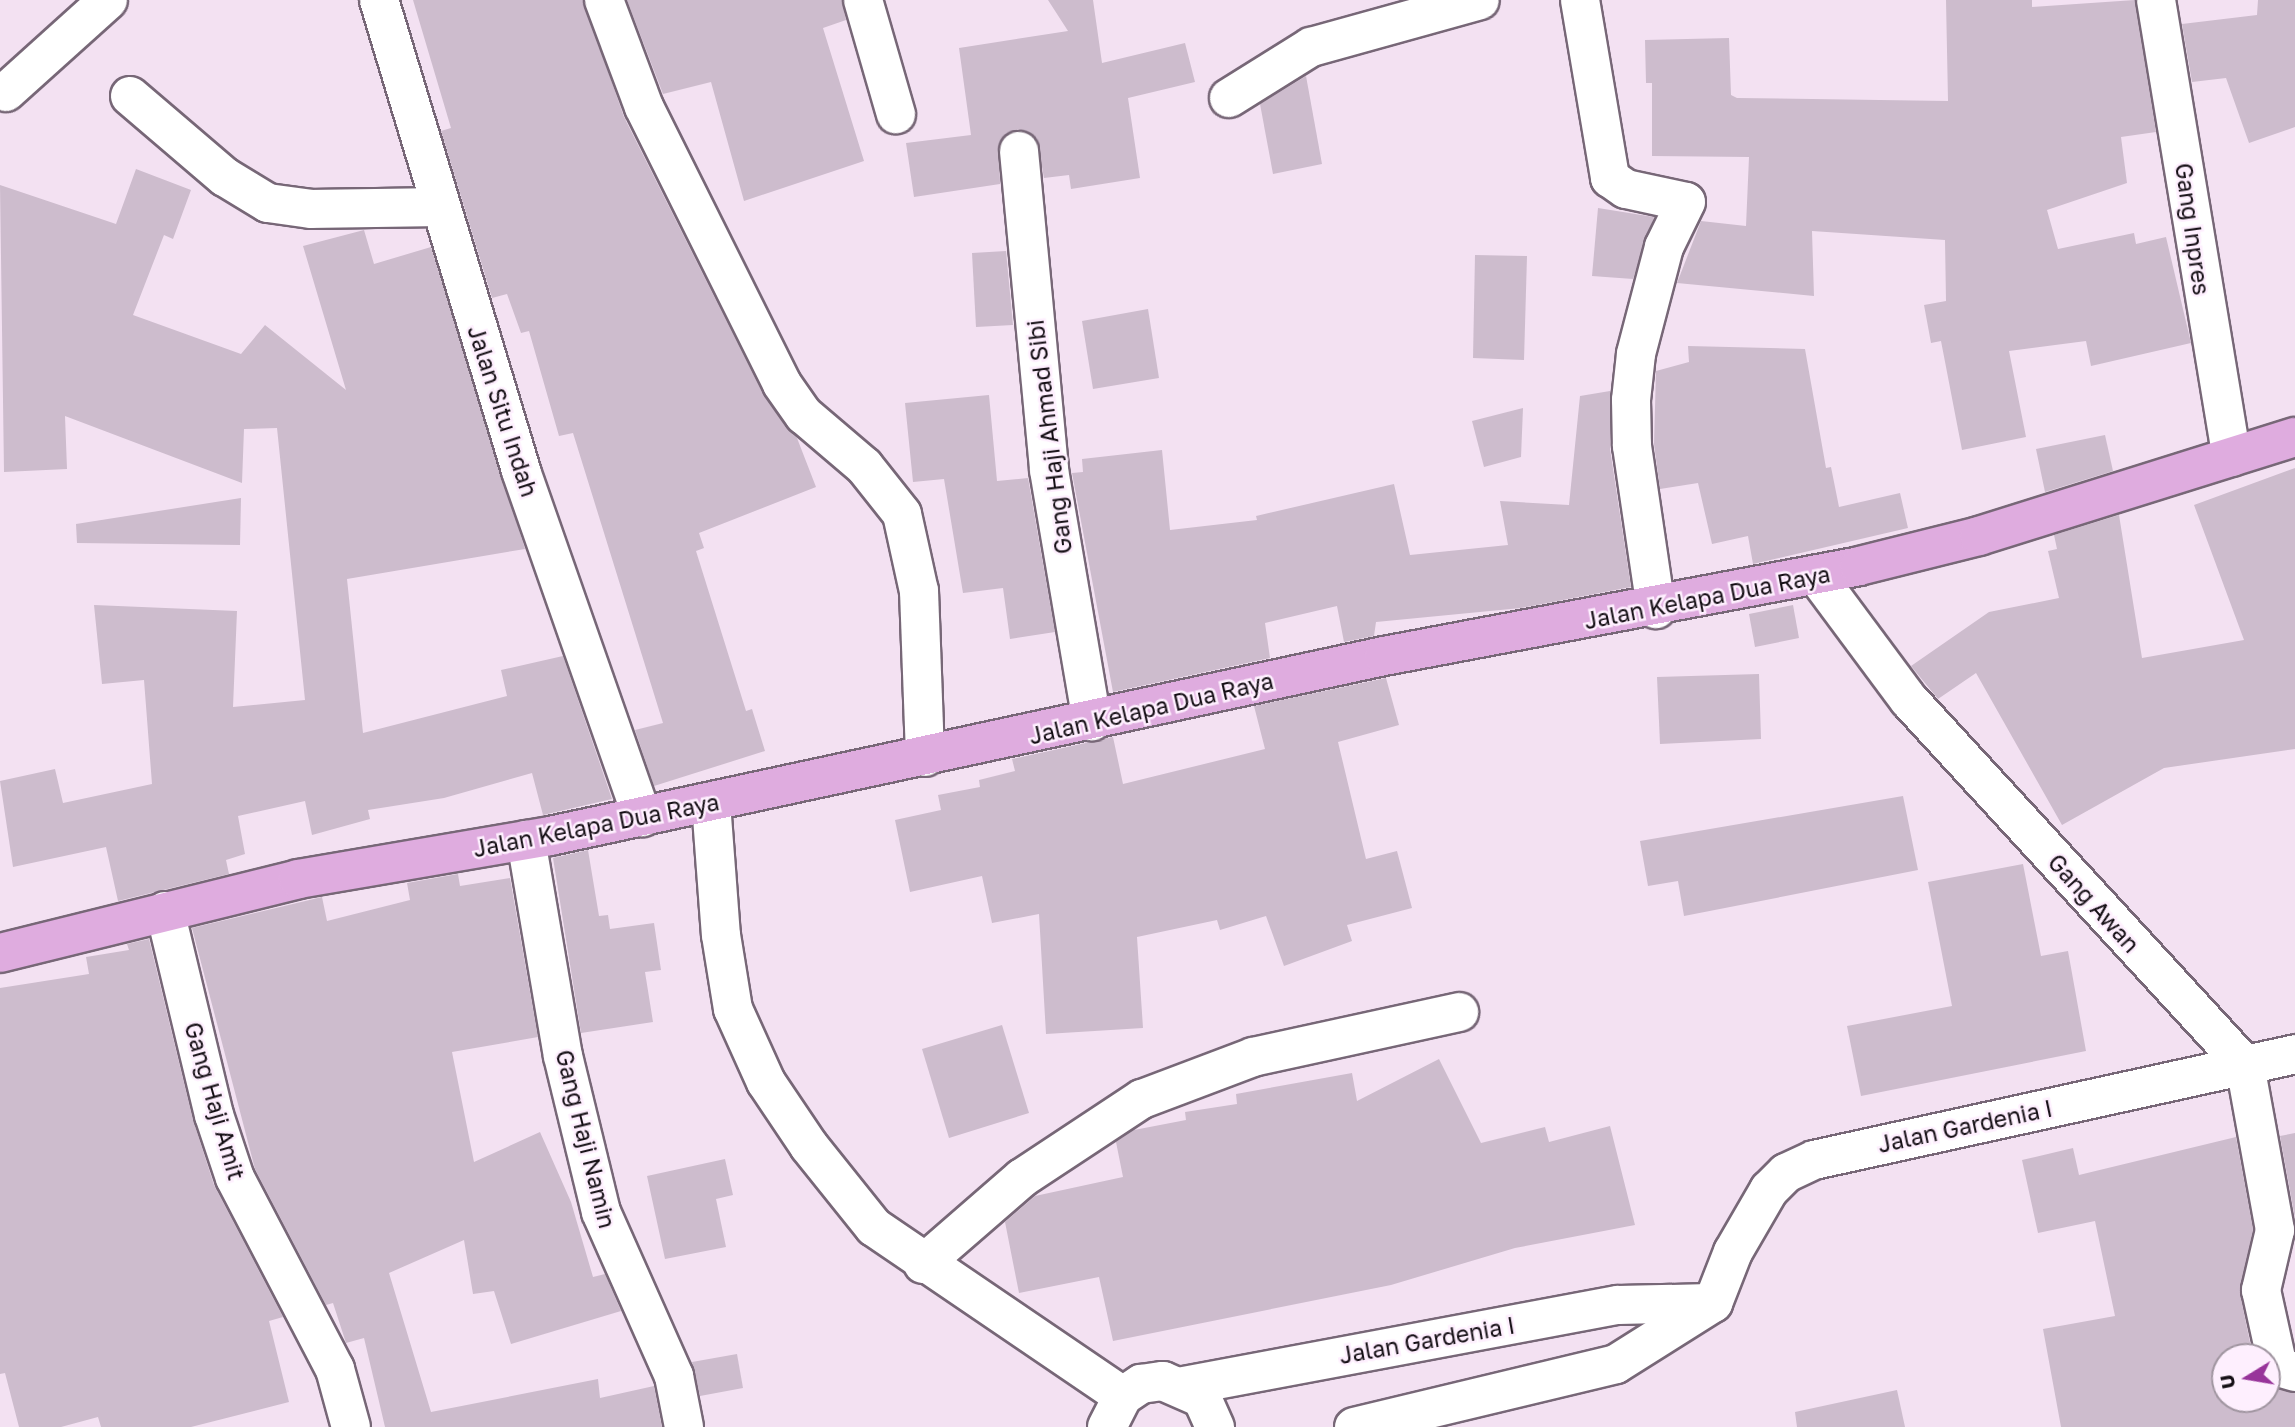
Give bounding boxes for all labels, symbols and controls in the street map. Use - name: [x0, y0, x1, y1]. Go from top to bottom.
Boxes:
- street label: Gang Inpres: [2170, 161, 2216, 297]
- street label: Gang Haji Ahmad Sibi: [1021, 318, 1077, 556]
- street label: Jalan Situ Indah: [462, 322, 544, 500]
- street label: Jalan Kelapa Dua Raya: [1582, 560, 1832, 634]
- street label: Jalan Kelapa Dua Raya: [1026, 666, 1276, 750]
- street label: Jalan Kelapa Dua Raya: [471, 788, 721, 862]
- street label: Gang Awan: [2043, 848, 2145, 958]
- street label: Gang Haji Amit: [179, 1019, 251, 1183]
- street label: Gang Haji Namin: [550, 1047, 622, 1231]
- street label: Jalan Gardenia I: [1875, 1094, 2055, 1158]
- street label: Jalan Gardenia I: [1337, 1311, 1517, 1369]
- north arrow: [2211, 1343, 2281, 1413]
- text: U: [2214, 1373, 2239, 1391]

